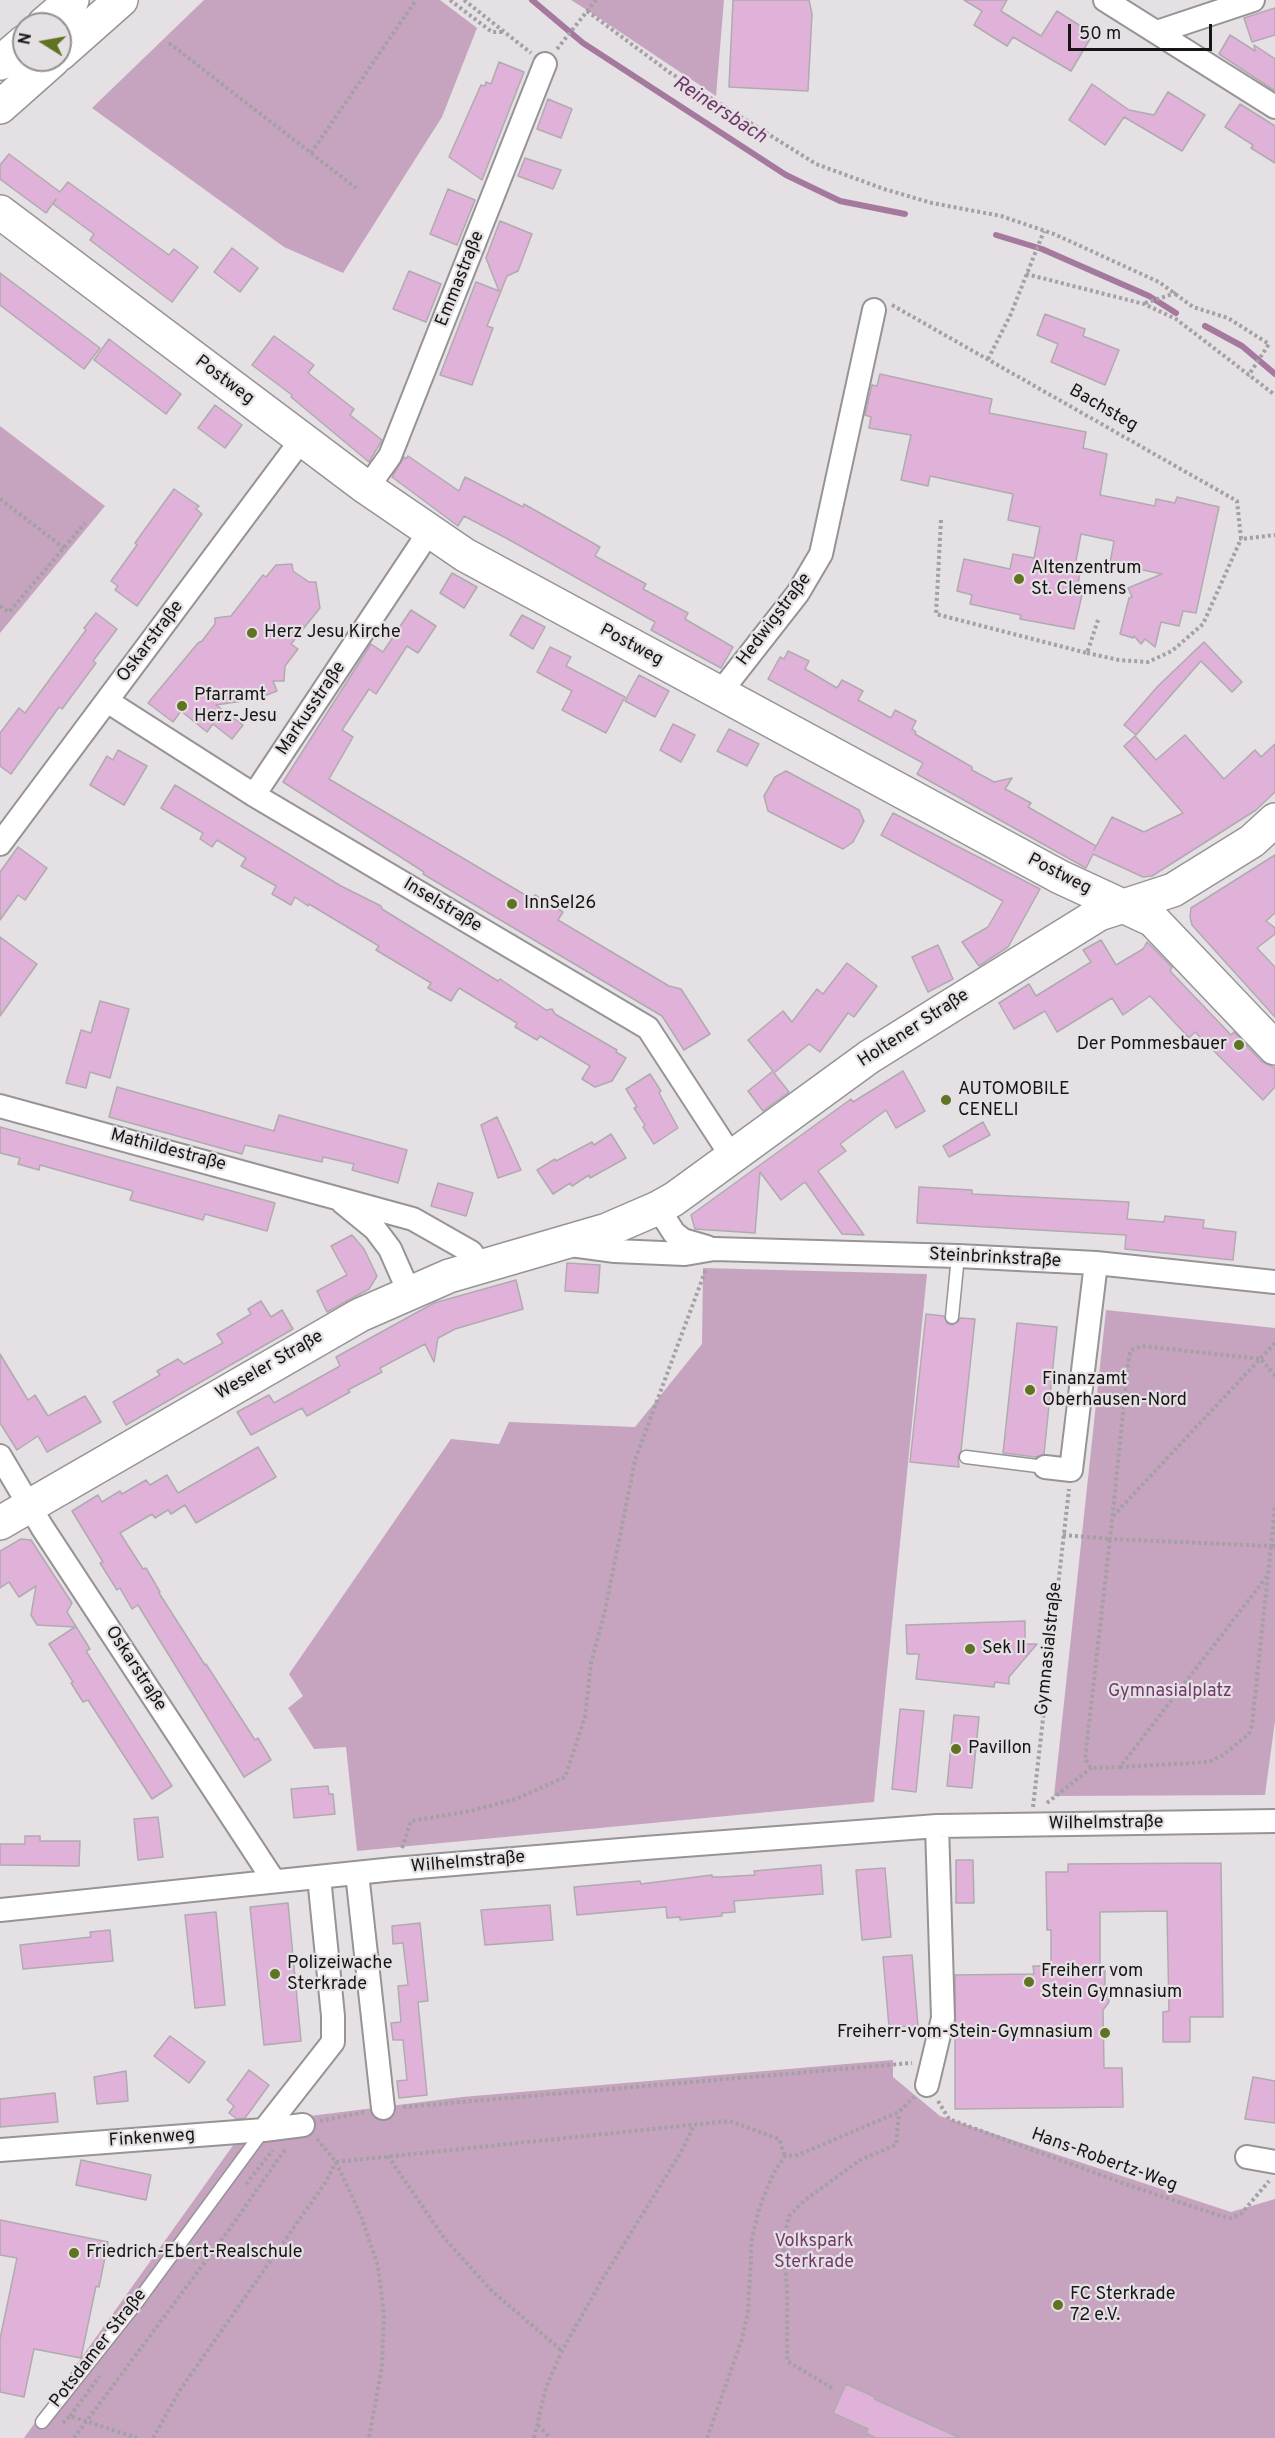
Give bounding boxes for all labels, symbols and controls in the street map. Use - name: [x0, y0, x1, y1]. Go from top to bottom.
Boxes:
- north arrow: [12, 12, 72, 72]
- scale bar: [1071, 12, 1215, 50]
- text: 50 m: [1079, 23, 1121, 46]
- text: N: [15, 31, 37, 46]
- water label: Reinersbach: [668, 72, 770, 150]
- street label: Emmastraße: [432, 228, 490, 330]
- street label: Postweg: [190, 352, 258, 410]
- street label: Bachsteg: [1065, 381, 1141, 437]
- place label: Altenzentrum St. Clemens: [1031, 558, 1142, 600]
- street label: Hedwigstraße: [733, 569, 817, 671]
- marker: Altenzentrum St. Clemens: [1012, 572, 1026, 586]
- street label: Oskarstraße: [113, 597, 189, 687]
- street label: Postweg: [596, 620, 666, 672]
- place label: Herz Jesu Kirche: [264, 622, 401, 644]
- marker: Herz Jesu Kirche: [245, 626, 259, 640]
- street label: Markusstraße: [273, 658, 351, 760]
- place label: Pfarramt Herz-Jesu: [194, 685, 277, 728]
- marker: Pfarramt Herz-Jesu: [175, 699, 189, 713]
- street label: Postweg: [1023, 850, 1095, 900]
- street label: Inselstraße: [399, 874, 485, 938]
- place label: InnSel26: [524, 893, 596, 915]
- marker: InnSel26: [505, 897, 519, 911]
- street label: Holtener Straße: [855, 985, 973, 1073]
- place label: Der Pommesbauer: [1077, 1034, 1227, 1056]
- marker: Der Pommesbauer: [1232, 1038, 1246, 1052]
- place label: AUTOMOBILE CENELI: [958, 1079, 1070, 1122]
- marker: AUTOMOBILE CENELI: [939, 1093, 953, 1107]
- street label: Mathildestraße: [108, 1125, 228, 1177]
- street label: Steinbrinkstraße: [928, 1245, 1062, 1273]
- street label: Weseler Straße: [212, 1327, 328, 1405]
- place label: Finanzamt Oberhausen-Nord: [1042, 1369, 1187, 1412]
- marker: Finanzamt Oberhausen-Nord: [1023, 1383, 1037, 1397]
- street label: Gymnasialstraße: [1032, 1581, 1068, 1717]
- street label: Oskarstraße: [100, 1623, 170, 1715]
- place label: Sek II: [982, 1638, 1026, 1660]
- marker: Sek II: [963, 1642, 977, 1656]
- park label: Gymnasialplatz: [1108, 1681, 1232, 1703]
- place label: Pavillon: [968, 1738, 1032, 1760]
- marker: Pavillon: [949, 1742, 963, 1756]
- street label: Wilhelmstraße: [1049, 1812, 1163, 1836]
- street label: Wilhelmstraße: [410, 1847, 526, 1879]
- place label: Polizeiwache Sterkrade: [287, 1953, 392, 1996]
- place label: Freiherr vom Stein Gymnasium: [1041, 1961, 1182, 2004]
- marker: Polizeiwache Sterkrade: [268, 1967, 282, 1981]
- marker: Freiherr vom Stein Gymnasium: [1022, 1975, 1036, 1989]
- place label: Freiherr-vom-Stein-Gymnasium: [837, 2022, 1093, 2044]
- marker: Freiherr-vom-Stein-Gymnasium: [1098, 2026, 1112, 2040]
- street label: Finkenweg: [108, 2125, 196, 2153]
- street label: Hans-Robertz-Weg: [1028, 2125, 1180, 2197]
- park label: Volkspark Sterkrade: [774, 2231, 854, 2274]
- place label: Friedrich-Ebert-Realschule: [86, 2242, 303, 2264]
- marker: Friedrich-Ebert-Realschule: [67, 2246, 81, 2260]
- place label: FC Sterkrade 72 e.V.: [1070, 2284, 1175, 2326]
- street label: Potsdamer Straße: [46, 2285, 152, 2413]
- marker: FC Sterkrade 72 e.V.: [1051, 2298, 1065, 2312]

